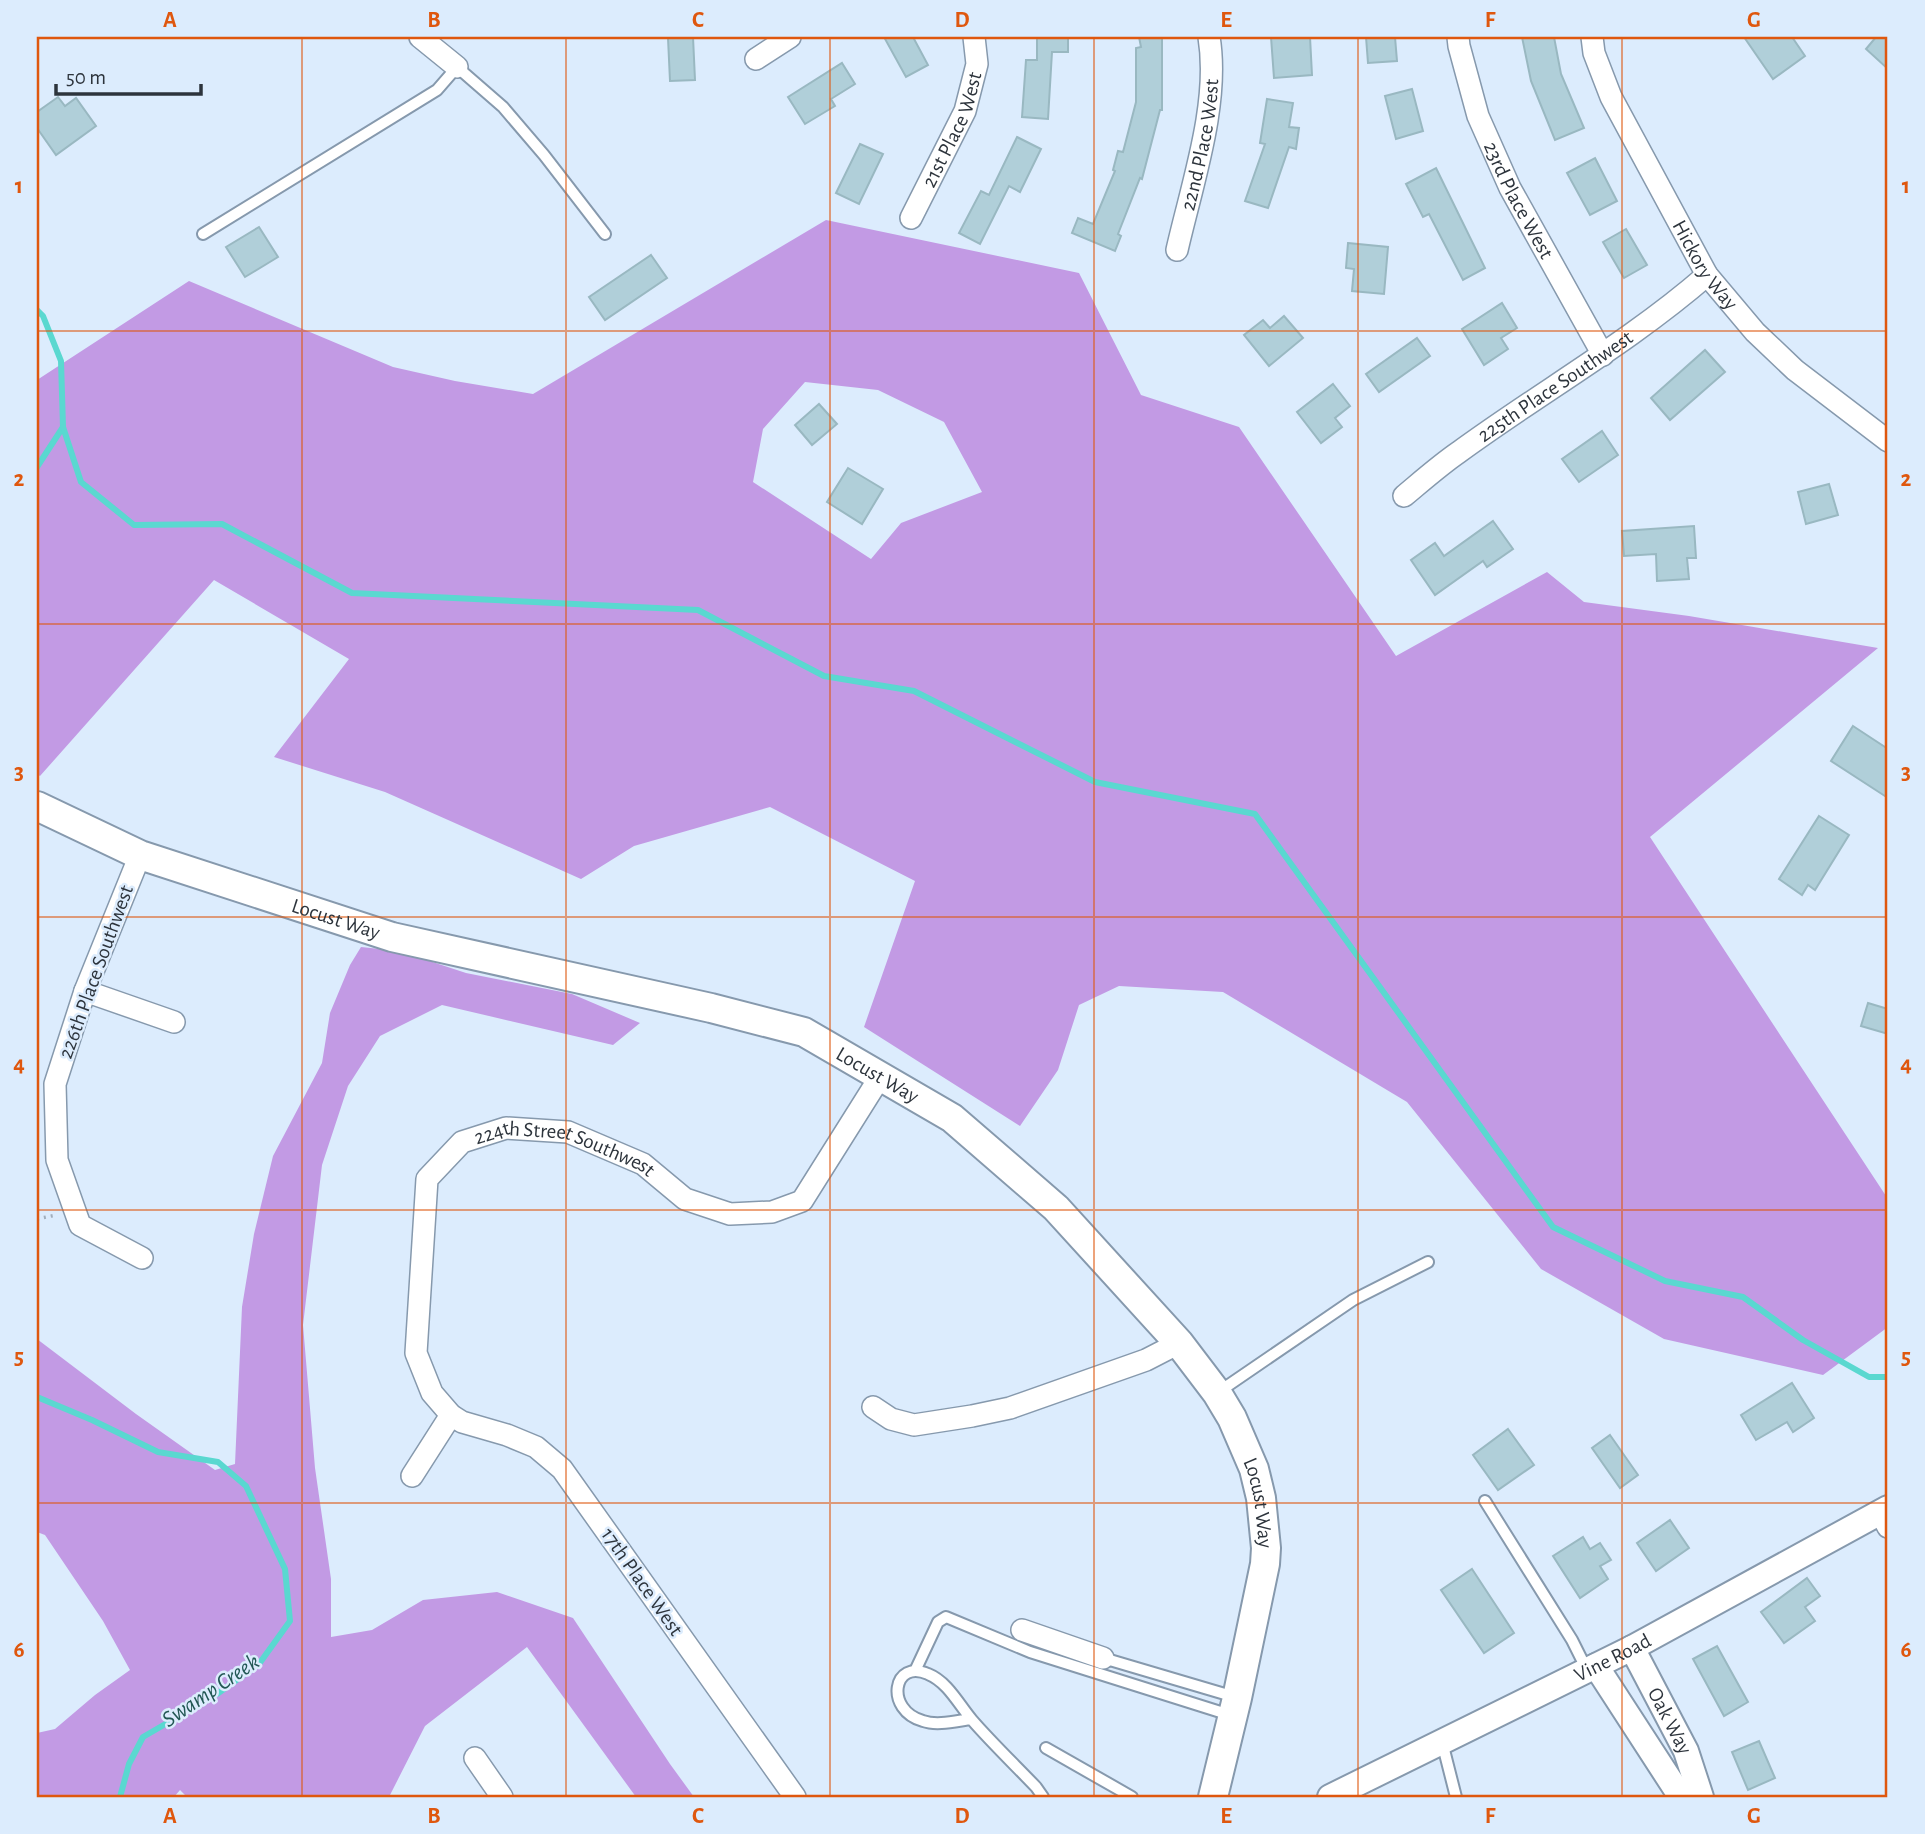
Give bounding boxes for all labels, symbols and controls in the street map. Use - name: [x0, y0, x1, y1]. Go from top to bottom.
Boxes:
- text: A: [163, 9, 177, 32]
- text: B: [427, 9, 441, 32]
- text: C: [692, 9, 704, 32]
- text: D: [954, 9, 970, 32]
- text: E: [1220, 9, 1232, 32]
- text: F: [1485, 9, 1496, 32]
- text: G: [1747, 9, 1761, 32]
- scale bar: [56, 52, 201, 96]
- text: 50 m: [66, 67, 106, 88]
- street label: 21st Place West: [918, 69, 985, 191]
- street label: 22nd Place West: [1177, 78, 1222, 213]
- street label: 23rd Place West: [1480, 138, 1558, 262]
- text: 1: [15, 175, 23, 198]
- text: 1: [1902, 175, 1910, 198]
- street label: Hickory Way: [1669, 217, 1742, 314]
- street label: 225th Place Southwest: [1474, 326, 1637, 446]
- text: 2: [14, 468, 25, 491]
- text: 2: [1901, 468, 1912, 491]
- text: 3: [14, 761, 24, 784]
- text: 3: [1901, 761, 1911, 784]
- street label: 226th Place Southwest: [55, 882, 137, 1061]
- street label: Locust Way: [289, 895, 383, 943]
- street label: Locust Way: [833, 1043, 922, 1107]
- text: 4: [13, 1053, 25, 1076]
- text: 4: [1900, 1053, 1912, 1076]
- street label: 224th Street Southwest: [472, 1117, 660, 1180]
- text: 5: [14, 1346, 24, 1369]
- text: 5: [1901, 1346, 1911, 1369]
- street label: Locust Way: [1240, 1454, 1276, 1549]
- street label: 17th Place West: [597, 1524, 687, 1640]
- street label: Vine Road: [1571, 1629, 1654, 1685]
- text: 6: [13, 1639, 25, 1662]
- text: 6: [1900, 1639, 1912, 1662]
- water label: Swamp Creek: [158, 1650, 264, 1732]
- street label: Oak Way: [1644, 1684, 1696, 1757]
- text: A: [163, 1805, 177, 1828]
- text: B: [427, 1805, 441, 1828]
- text: C: [692, 1805, 704, 1828]
- text: D: [954, 1805, 970, 1828]
- text: E: [1220, 1805, 1232, 1828]
- text: F: [1485, 1805, 1496, 1828]
- text: G: [1747, 1805, 1761, 1828]

